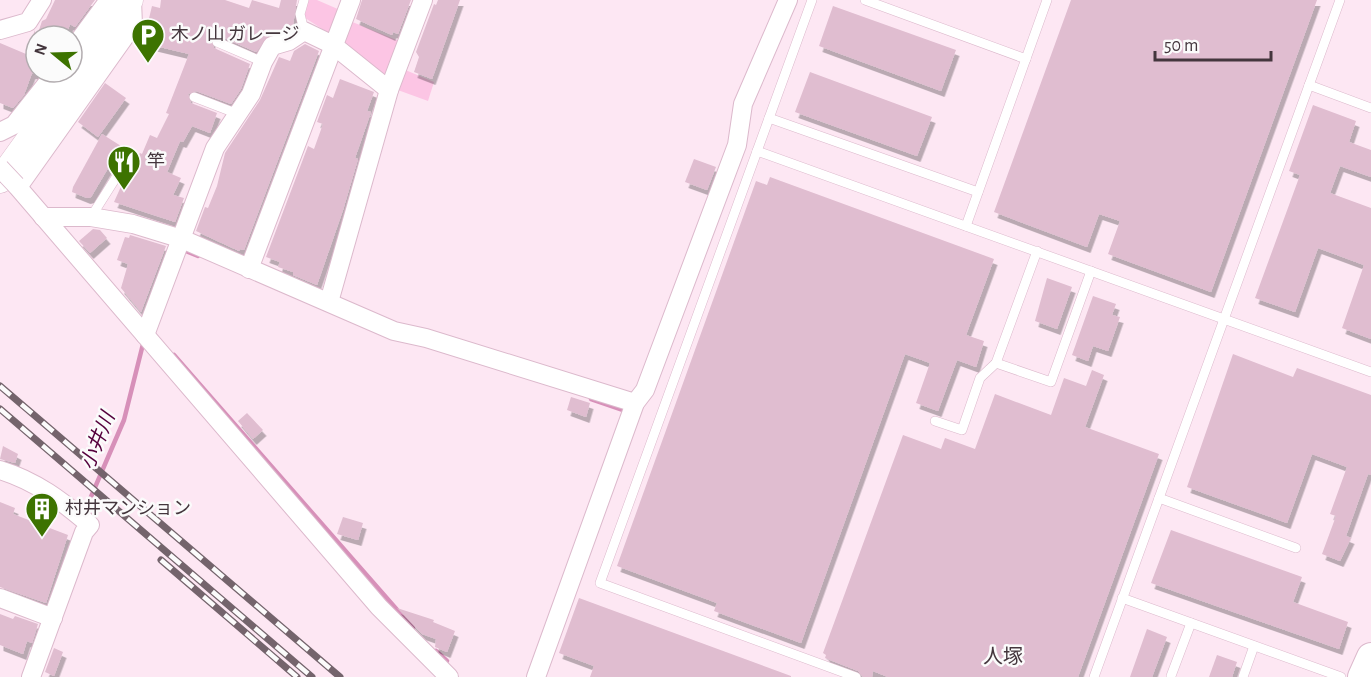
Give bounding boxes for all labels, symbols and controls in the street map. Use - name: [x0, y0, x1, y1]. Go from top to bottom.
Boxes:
- parking icon: 木ノ山 ガレージ: [130, 17, 166, 64]
- north arrow: [24, 24, 84, 84]
- scale bar: [1155, 24, 1270, 62]
- place label: 木ノ山 ガレージ: [171, 25, 300, 44]
- text: 50 m: [1164, 37, 1198, 55]
- text: N: [31, 42, 50, 57]
- restaurant icon: 竿: [106, 144, 142, 191]
- place label: 竿: [147, 151, 165, 171]
- water label: 小井川: [77, 407, 119, 473]
- building icon: 村井マンション: [24, 491, 60, 538]
- place label: 村井マンション: [65, 498, 191, 518]
- district label: 人塚: [983, 646, 1023, 667]

